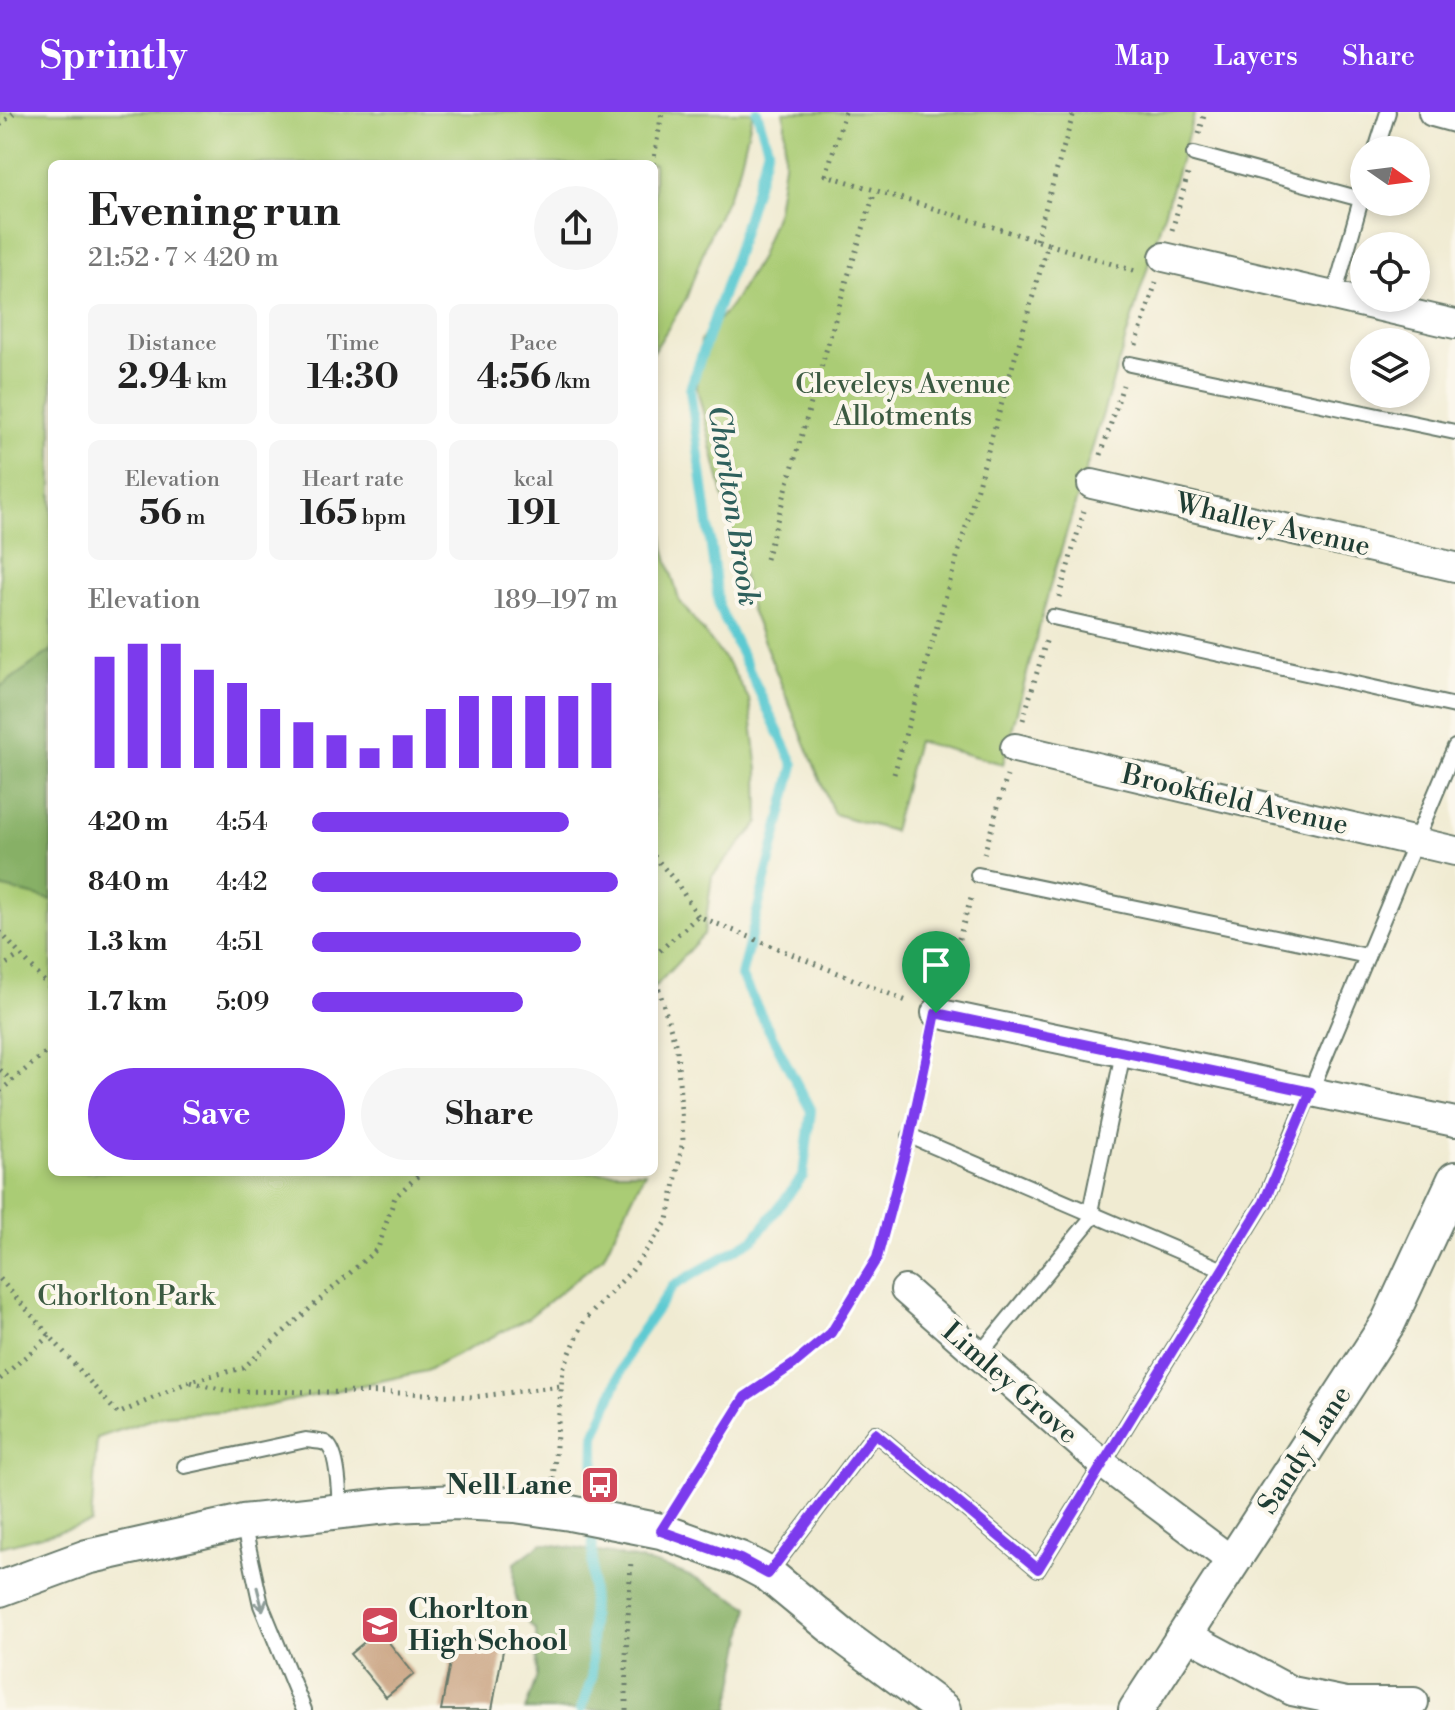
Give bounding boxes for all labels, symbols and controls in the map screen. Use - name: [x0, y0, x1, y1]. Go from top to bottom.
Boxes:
- text: Sprintly: [40, 33, 187, 80]
- text: Map: [1115, 39, 1170, 74]
- text: Layers: [1214, 39, 1298, 74]
- text: Share: [1342, 39, 1415, 74]
- north arrow: [1350, 136, 1430, 216]
- map controls: [1350, 136, 1430, 408]
- text: Evening run: [88, 184, 341, 239]
- button: share: [534, 186, 618, 270]
- button: locate: [1350, 232, 1430, 312]
- text: 21:52 · 7 × 420 m: [88, 242, 279, 274]
- button: layers: [1350, 328, 1430, 408]
- text: Distance: [128, 330, 217, 357]
- text: Time: [327, 330, 379, 357]
- text: Pace: [510, 330, 557, 357]
- text: 2.94: [118, 357, 192, 399]
- text: 14:30: [307, 357, 399, 399]
- text: 4:56: [477, 357, 551, 399]
- park label: Cleveleys Avenue Allotments: [795, 367, 1011, 434]
- text: km: [192, 368, 227, 395]
- text: /km: [551, 368, 591, 395]
- water label: Chorlton Brook: [698, 403, 768, 609]
- text: Elevation: [125, 466, 220, 493]
- text: Heart rate: [302, 466, 404, 493]
- text: kcal: [514, 466, 554, 493]
- street label: Whalley Avenue: [1171, 485, 1374, 564]
- text: 56: [139, 493, 182, 535]
- text: 165: [300, 493, 357, 535]
- text: 191: [508, 493, 560, 535]
- text: m: [182, 504, 205, 531]
- text: bpm: [357, 504, 406, 531]
- text: Elevation: [88, 584, 201, 616]
- text: 189–197 m: [494, 584, 618, 616]
- street label: Brookfield Avenue: [1118, 757, 1352, 843]
- text: 420 m: [88, 806, 168, 838]
- text: 4:54: [216, 806, 268, 838]
- text: 840 m: [88, 866, 169, 898]
- text: 4:42: [216, 866, 268, 898]
- text: 1.3 km: [88, 926, 167, 958]
- text: 4:51: [216, 926, 263, 958]
- pin: [902, 931, 970, 1013]
- icon: arrive: [914, 943, 958, 987]
- text: 1.7 km: [88, 986, 167, 1018]
- text: 5:09: [216, 986, 269, 1018]
- button: Save: [88, 1068, 345, 1160]
- button: Share: [361, 1068, 618, 1160]
- park label: Chorlton Park: [37, 1279, 216, 1314]
- street label: Limley Grove: [935, 1314, 1085, 1452]
- street label: Sandy Lane: [1251, 1379, 1359, 1521]
- bus stop icon: Nell Lane: [579, 1464, 621, 1506]
- place label: Nell Lane: [446, 1468, 572, 1503]
- one-way arrow: [253, 1585, 268, 1611]
- place label: Chorlton High School: [408, 1592, 568, 1659]
- school or university icon: Chorlton High School: [359, 1604, 401, 1646]

